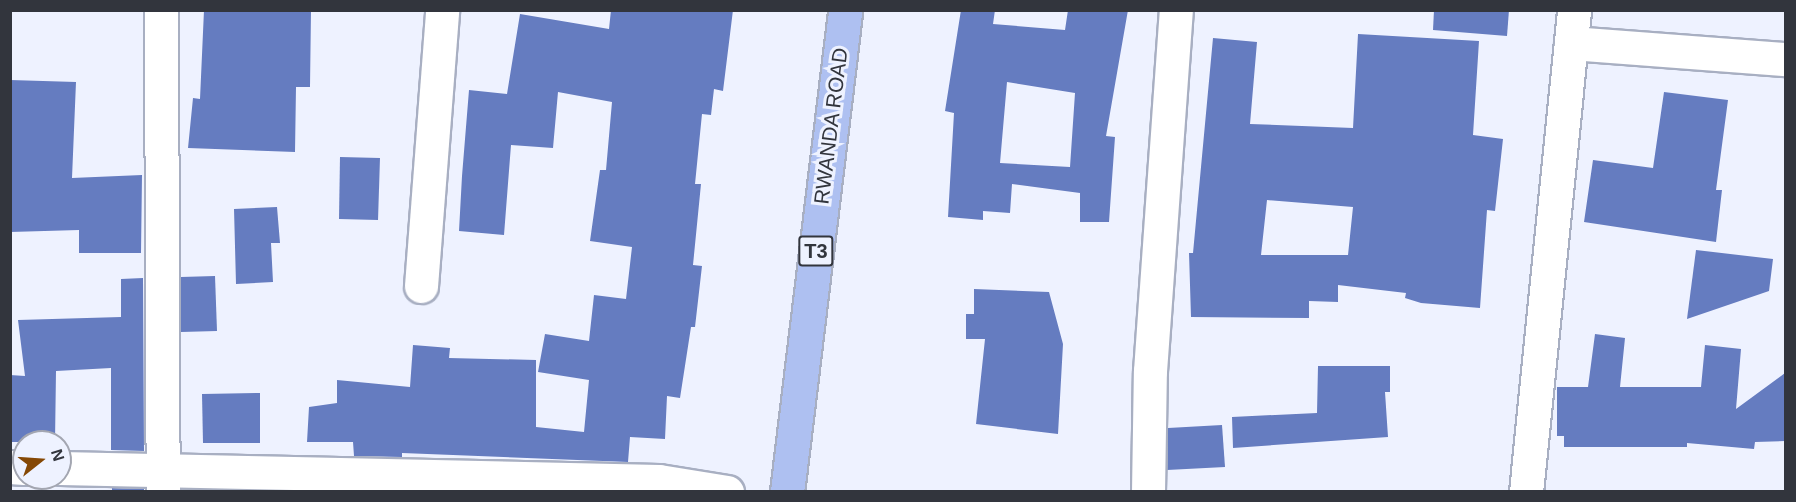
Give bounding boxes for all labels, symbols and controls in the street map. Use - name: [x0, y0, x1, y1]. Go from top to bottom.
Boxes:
- street label: RWANDA ROAD: [809, 46, 853, 206]
- road number: T3: [798, 234, 834, 268]
- north arrow: [12, 430, 72, 490]
- text: N: [48, 447, 68, 463]

